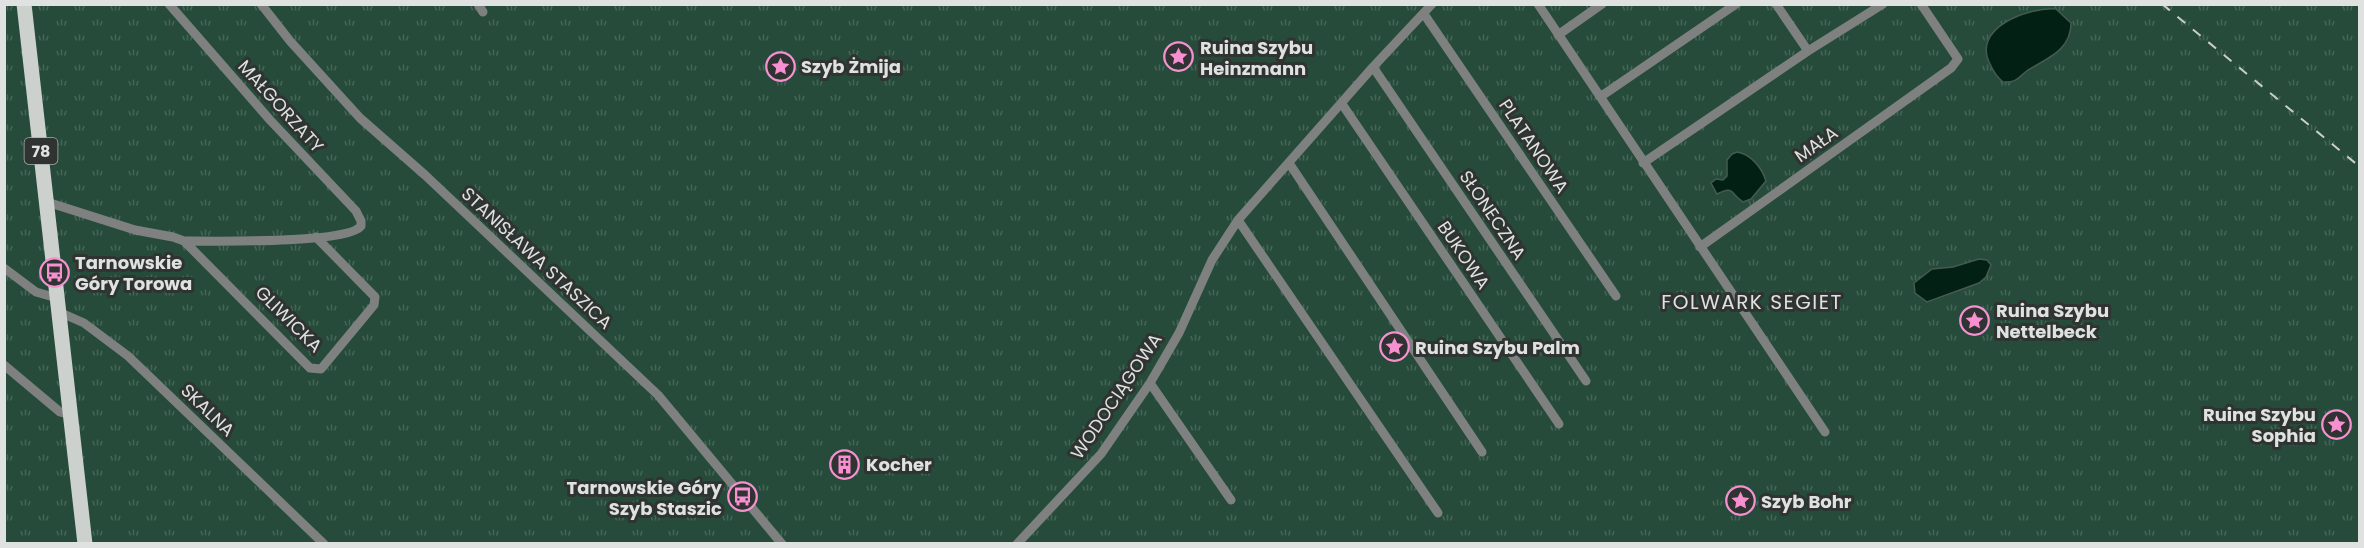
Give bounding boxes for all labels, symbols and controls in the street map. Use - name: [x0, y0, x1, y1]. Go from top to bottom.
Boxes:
- place label: Ruina Szybu Heinzmann: [1200, 35, 1313, 81]
- place icon: Ruina Szybu Heinzmann: [1163, 41, 1195, 73]
- place icon: Szyb Żmija: [764, 50, 796, 82]
- street label: MAŁGORZATY: [233, 54, 330, 158]
- place label: Szyb Żmija: [801, 54, 901, 79]
- street label: PLATANOWA: [1493, 94, 1575, 198]
- street label: MAŁA: [1789, 120, 1843, 168]
- road number: 78: [24, 138, 57, 164]
- street label: SŁONECZNA: [1454, 165, 1532, 265]
- street label: STANISŁAWA STASZICA: [456, 181, 618, 335]
- street label: BUKOWA: [1432, 216, 1496, 294]
- place label: Tarnowskie Góry Torowa: [75, 250, 192, 296]
- bus stop icon: Tarnowskie Góry Torowa: [38, 256, 70, 288]
- street label: GLIWICKA: [250, 280, 328, 358]
- district label: FOLWARK SEGIET: [1661, 288, 1843, 316]
- place label: Ruina Szybu Nettelbeck: [1996, 298, 2109, 344]
- place icon: Ruina Szybu Nettelbeck: [1959, 304, 1991, 336]
- street label: WODOCIĄGOWA: [1065, 328, 1167, 464]
- place icon: Ruina Szybu Palm: [1378, 331, 1410, 363]
- place label: Ruina Szybu Palm: [1415, 335, 1580, 360]
- street label: SKALNA: [176, 378, 240, 442]
- place label: Ruina Szybu Sophia: [2203, 402, 2316, 448]
- place icon: Ruina Szybu Sophia: [2321, 408, 2353, 440]
- building icon: Kocher: [829, 448, 861, 480]
- place label: Kocher: [866, 452, 932, 477]
- place label: Tarnowskie Góry Szyb Staszic: [567, 475, 723, 521]
- bus stop icon: Tarnowskie Góry Szyb Staszic: [727, 481, 759, 513]
- place icon: Szyb Bohr: [1724, 485, 1756, 517]
- place label: Szyb Bohr: [1761, 489, 1852, 514]

